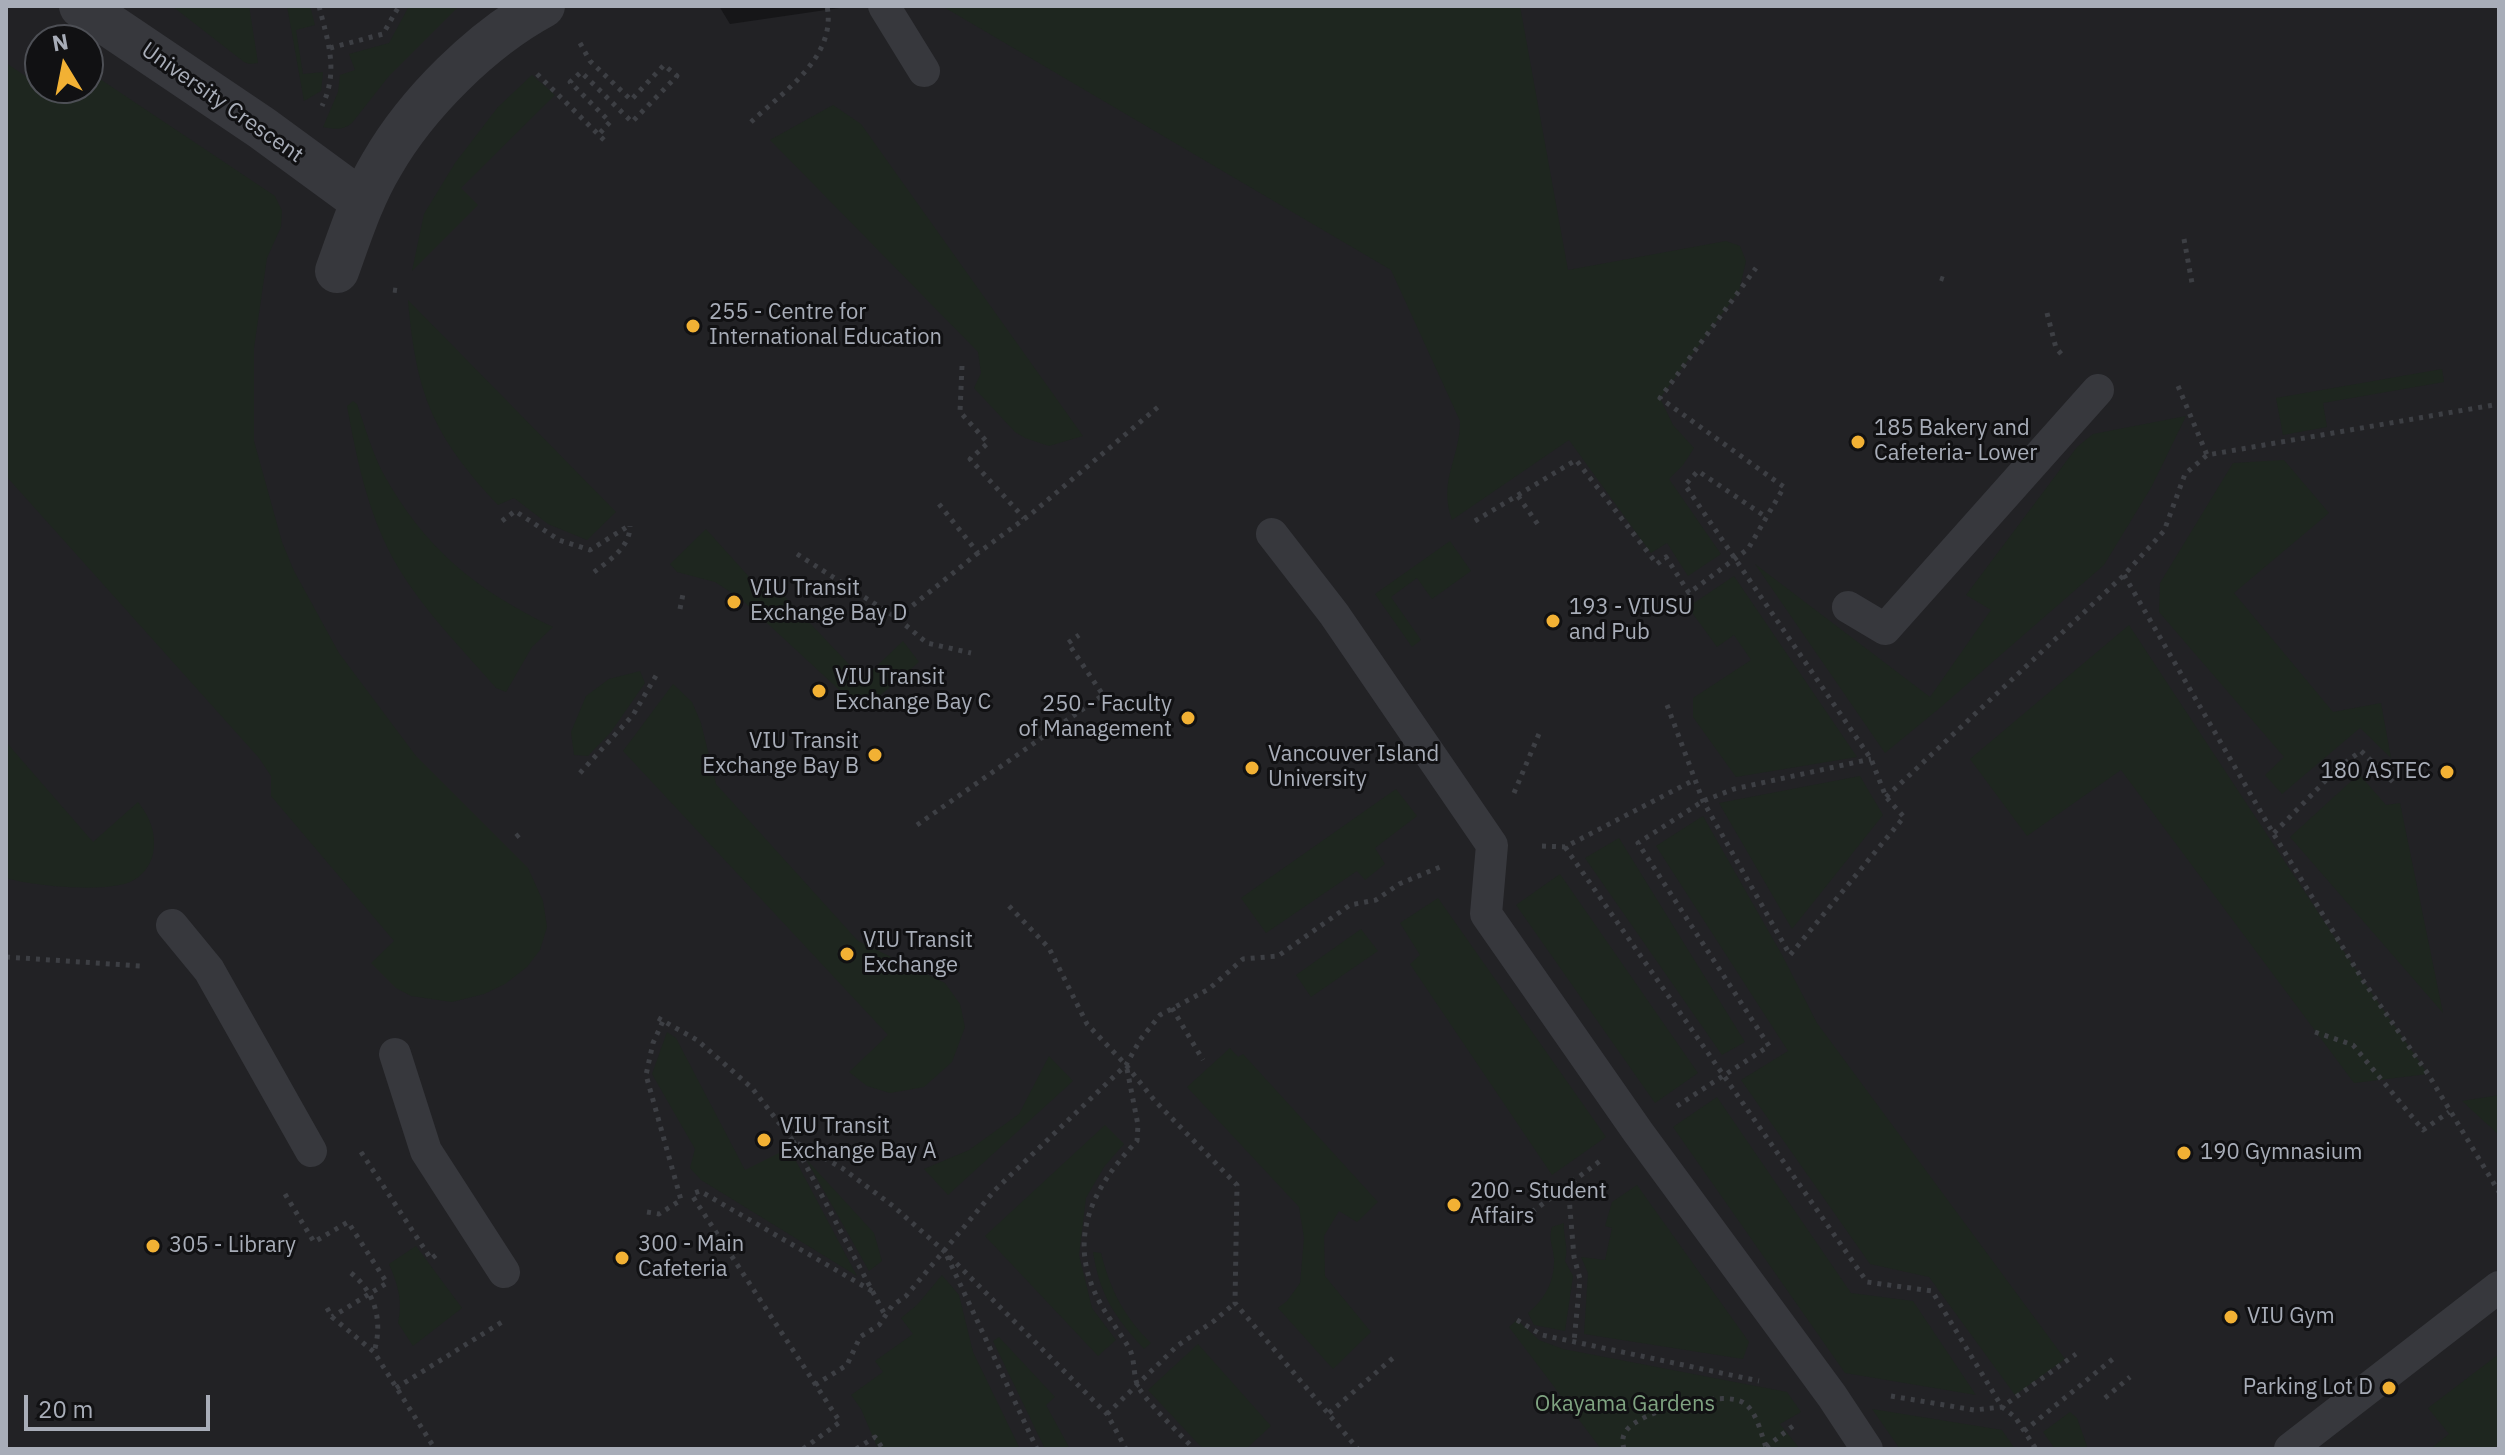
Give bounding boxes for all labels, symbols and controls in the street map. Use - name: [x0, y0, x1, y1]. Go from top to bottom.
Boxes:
- north arrow: [24, 24, 104, 104]
- text: N: [50, 26, 70, 58]
- street label: University Crescent: [136, 37, 308, 169]
- place label: 255 - Centre for International Education: [709, 300, 942, 352]
- marker: 255 - Centre for International Education: [684, 317, 702, 335]
- place label: 185 Bakery and Cafeteria- Lower: [1874, 416, 2037, 468]
- marker: 185 Bakery and Cafeteria- Lower: [1849, 433, 1867, 451]
- place label: VIU Transit Exchange Bay D: [750, 576, 907, 628]
- marker: VIU Transit Exchange Bay D: [725, 593, 743, 611]
- place label: 193 - VIUSU and Pub: [1569, 595, 1693, 646]
- marker: 193 - VIUSU and Pub: [1544, 612, 1562, 630]
- place label: VIU Transit Exchange Bay C: [835, 665, 991, 716]
- marker: VIU Transit Exchange Bay C: [810, 682, 828, 700]
- place label: 250 - Faculty of Management: [1019, 692, 1172, 744]
- marker: 250 - Faculty of Management: [1179, 709, 1197, 727]
- place label: VIU Transit Exchange Bay B: [702, 729, 859, 780]
- place label: Vancouver Island University: [1268, 742, 1439, 794]
- marker: VIU Transit Exchange Bay B: [866, 746, 884, 764]
- marker: Vancouver Island University: [1243, 759, 1261, 777]
- place label: 180 ASTEC: [2321, 759, 2431, 785]
- marker: 180 ASTEC: [2438, 763, 2456, 781]
- place label: VIU Transit Exchange: [863, 928, 973, 980]
- marker: VIU Transit Exchange: [838, 945, 856, 963]
- place label: VIU Transit Exchange Bay A: [780, 1114, 937, 1166]
- marker: VIU Transit Exchange Bay A: [755, 1131, 773, 1149]
- place label: 190 Gymnasium: [2200, 1140, 2362, 1166]
- marker: 190 Gymnasium: [2175, 1144, 2193, 1162]
- place label: 200 - Student Affairs: [1470, 1179, 1607, 1230]
- marker: 200 - Student Affairs: [1445, 1196, 1463, 1214]
- place label: 300 - Main Cafeteria: [638, 1232, 744, 1284]
- place label: 305 - Library: [169, 1233, 296, 1259]
- marker: 305 - Library: [144, 1237, 162, 1255]
- marker: 300 - Main Cafeteria: [613, 1249, 631, 1267]
- place label: VIU Gym: [2247, 1304, 2335, 1330]
- marker: VIU Gym: [2222, 1308, 2240, 1326]
- place label: Parking Lot D: [2243, 1375, 2373, 1401]
- scale bar: [28, 1379, 214, 1429]
- marker: Parking Lot D: [2380, 1379, 2398, 1397]
- park label: Okayama Gardens: [1535, 1392, 1715, 1418]
- text: 20 m: [38, 1393, 93, 1425]

